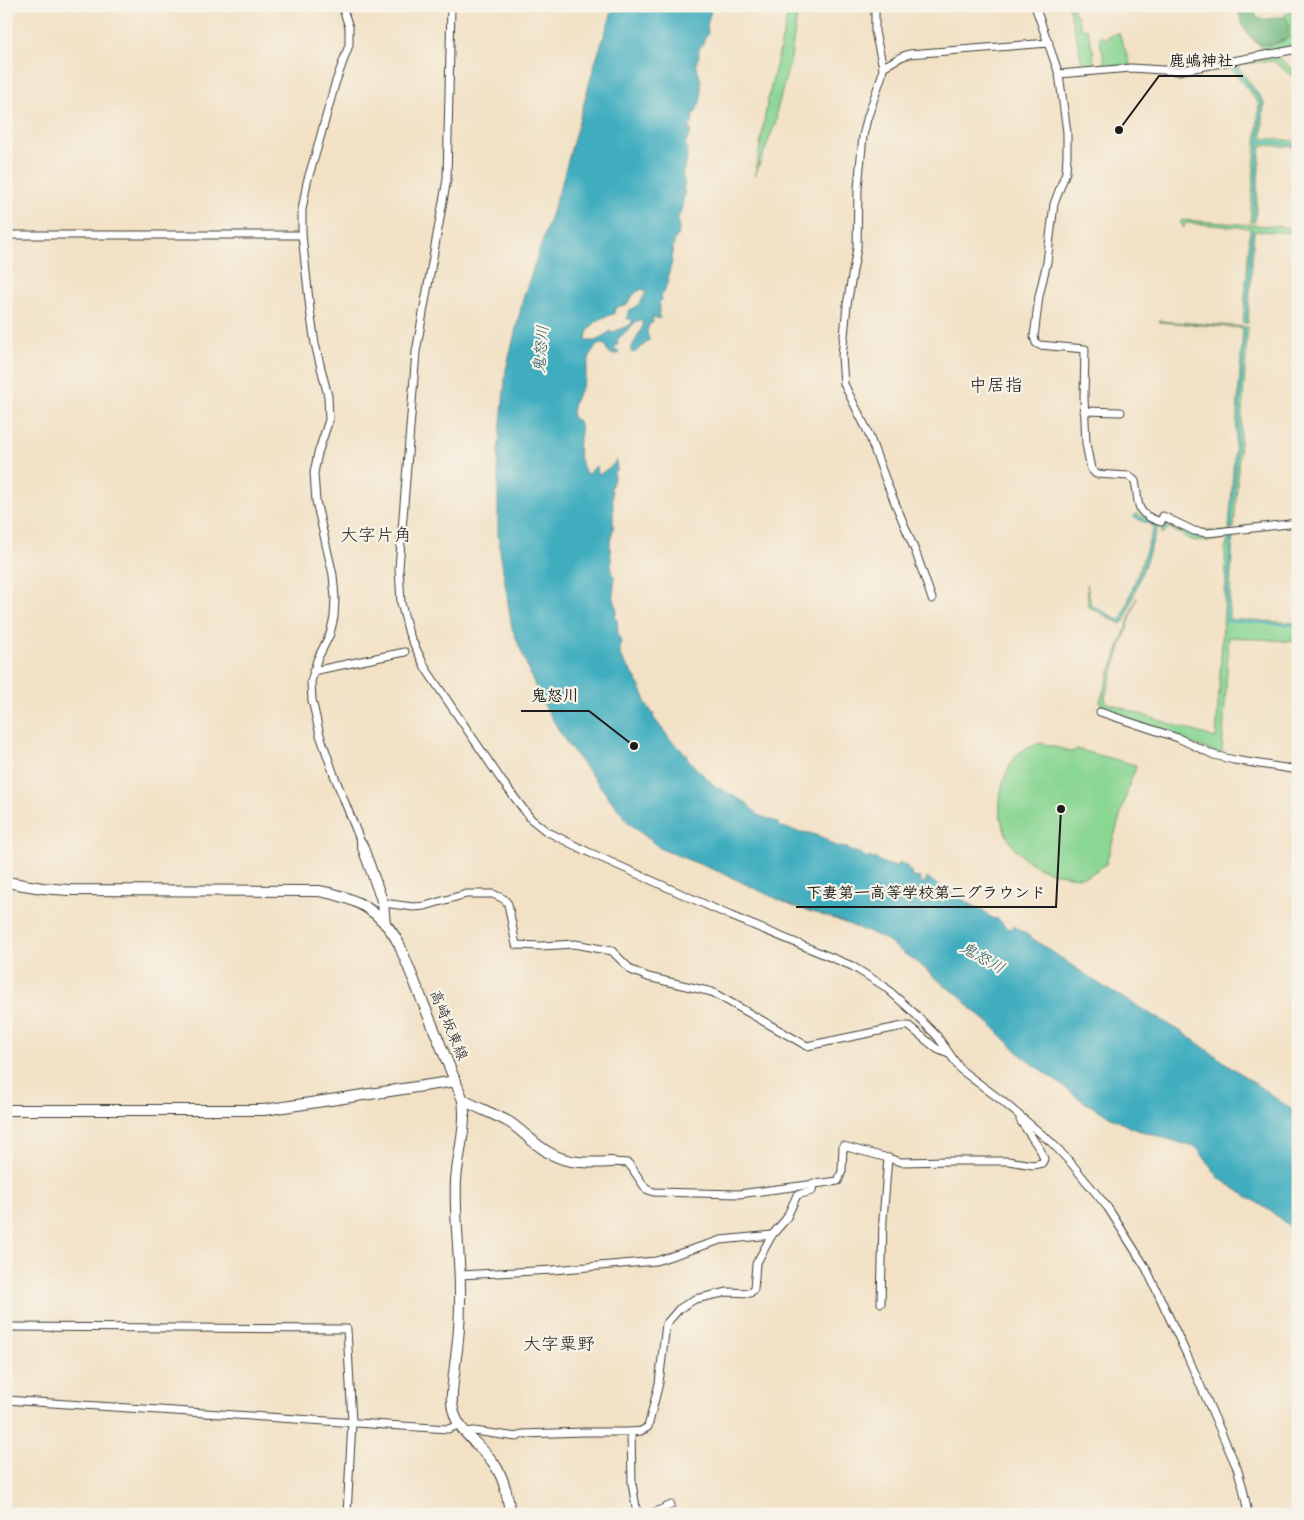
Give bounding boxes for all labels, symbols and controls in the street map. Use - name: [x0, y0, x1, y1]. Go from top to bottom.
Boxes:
- callout: 鹿嶋神社: [1159, 45, 1243, 76]
- text: 鹿嶋神社: [1169, 52, 1233, 71]
- water label: 鬼怒川: [530, 324, 553, 374]
- district label: 中居指: [969, 375, 1023, 396]
- district label: 大字片角: [340, 525, 412, 546]
- callout: 鬼怒川: [521, 680, 589, 711]
- text: 鬼怒川: [531, 687, 579, 706]
- callout: 下妻第一高等学校第二グラウンド: [796, 876, 1056, 907]
- text: 下妻第一高等学校第二グラウンド: [806, 884, 1046, 903]
- water label: 鬼怒川: [957, 938, 1008, 979]
- street label: 高崎坂東線: [425, 987, 472, 1063]
- district label: 大字粟野: [523, 1334, 595, 1355]

